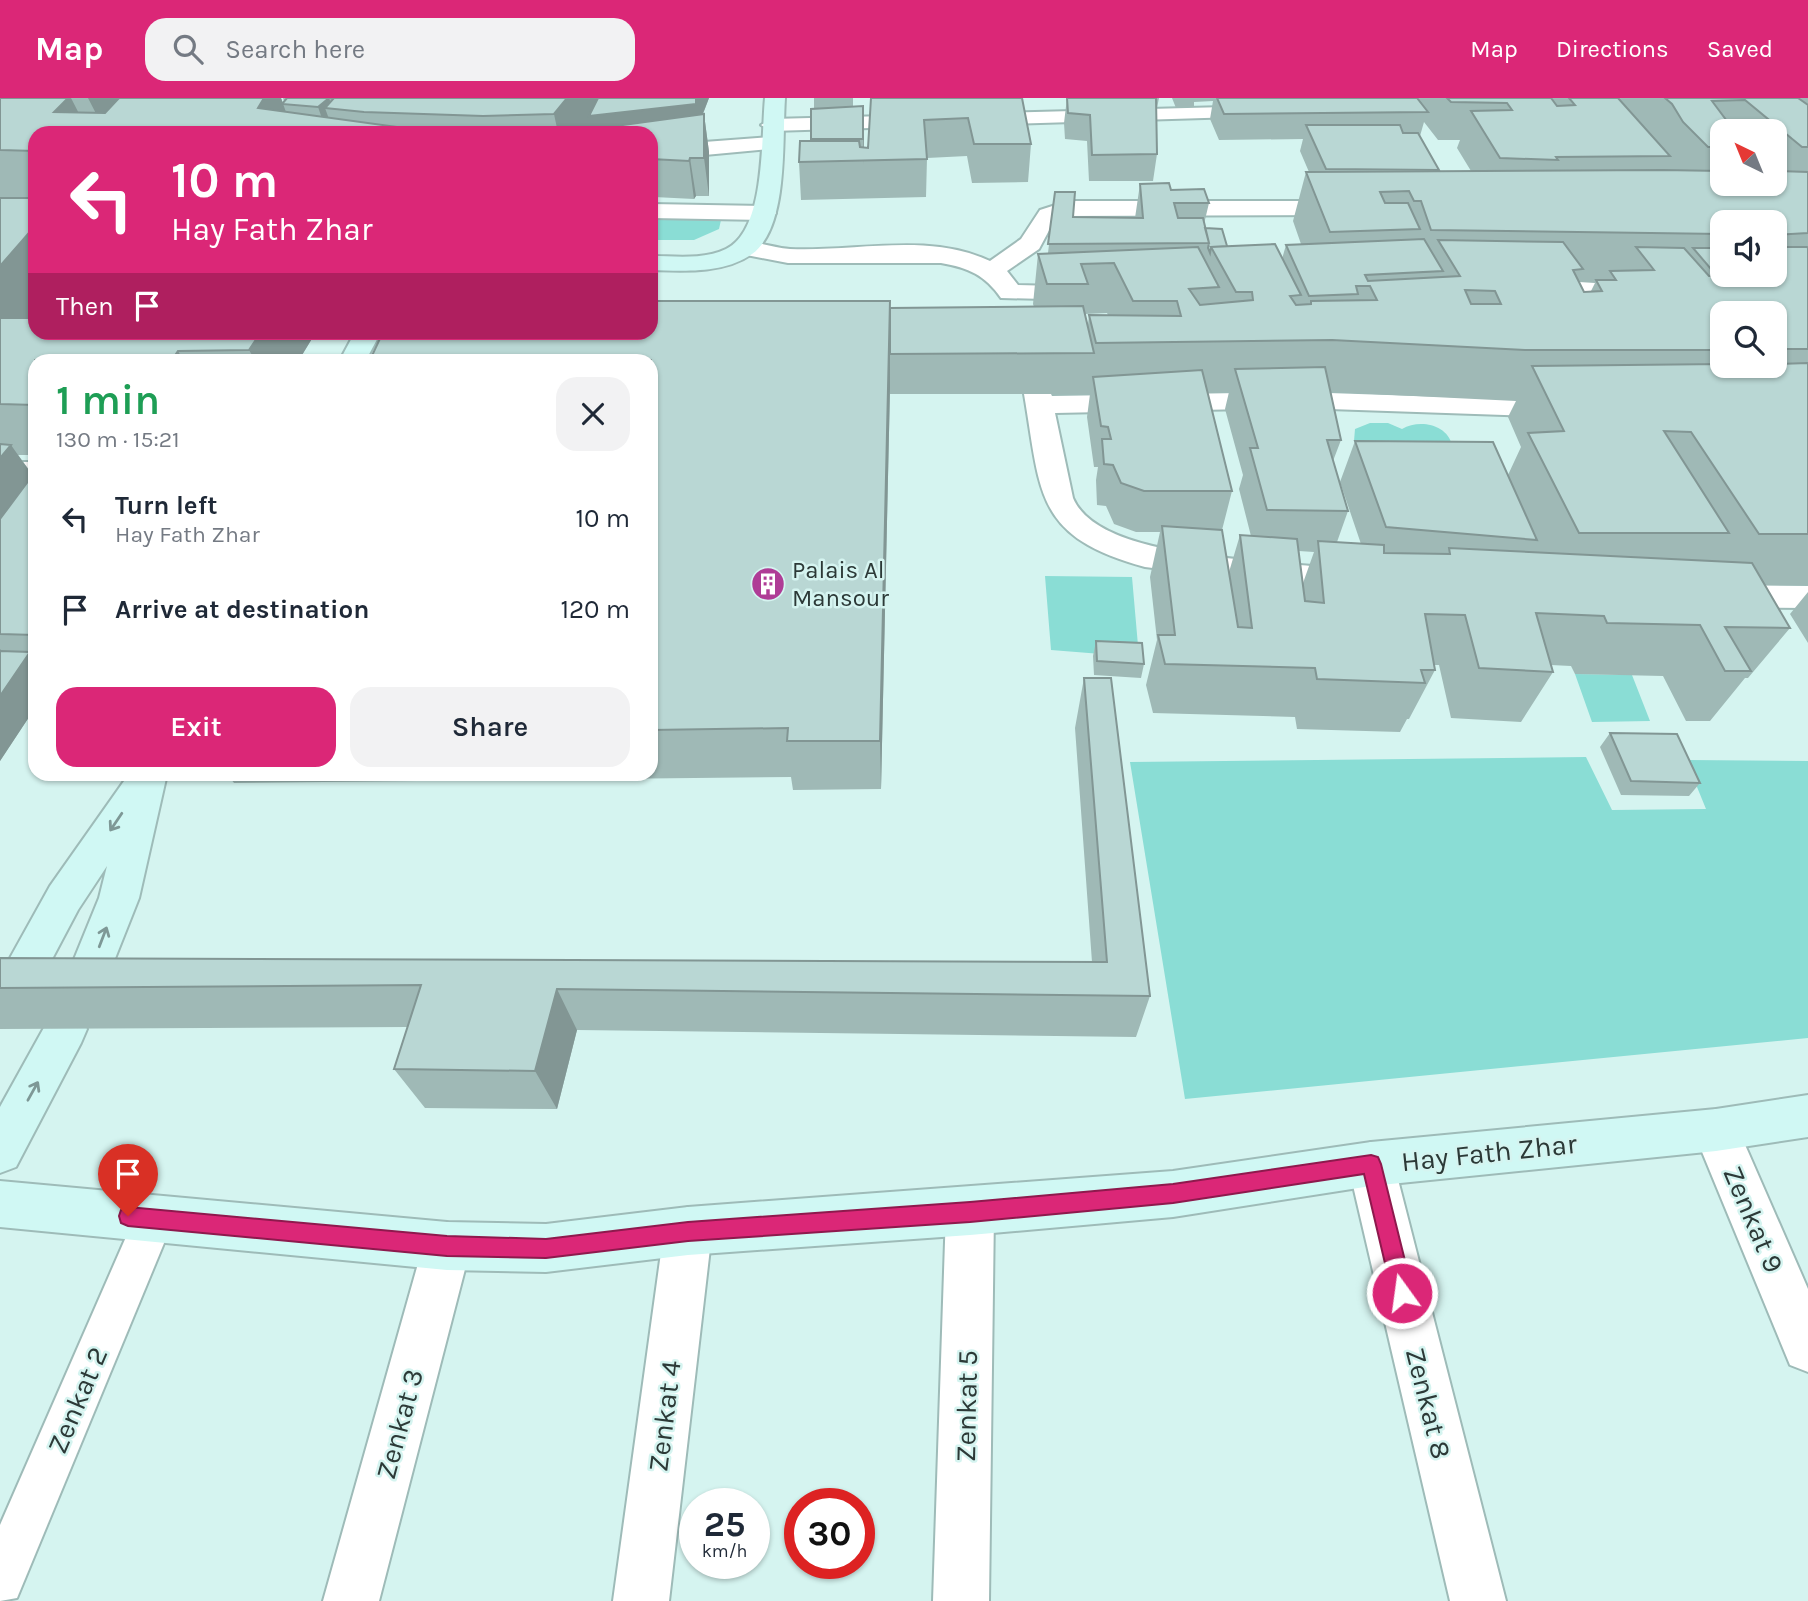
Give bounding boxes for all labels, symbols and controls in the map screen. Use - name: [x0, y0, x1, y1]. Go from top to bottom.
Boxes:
- search box: [145, 18, 635, 81]
- text: Map: [35, 30, 103, 68]
- icon: search: [169, 30, 207, 68]
- text: Search here: [225, 34, 365, 65]
- text: Map: [1470, 35, 1518, 63]
- text: Directions: [1556, 35, 1669, 63]
- text: Saved: [1707, 35, 1773, 63]
- north arrow: [1710, 119, 1787, 196]
- map controls: [1710, 119, 1787, 378]
- text: 10 m: [171, 152, 278, 209]
- icon: left: [56, 154, 147, 245]
- button: sound: [1710, 210, 1787, 287]
- text: Hay Fath Zhar: [171, 211, 373, 248]
- icon: arrive: [128, 287, 166, 325]
- text: Then: [56, 291, 114, 322]
- button: search: [1710, 301, 1787, 378]
- text: 1 min: [56, 375, 160, 425]
- button: close: [556, 377, 630, 451]
- text: 130 m · 15:21: [56, 426, 180, 453]
- text: Turn left: [115, 490, 217, 521]
- icon: left: [56, 500, 94, 538]
- text: 10 m: [575, 503, 630, 534]
- text: Hay Fath Zhar: [115, 521, 260, 548]
- place label: Palais Al Mansour: [792, 556, 889, 612]
- building icon: Palais Al Mansour: [749, 565, 787, 603]
- icon: arrive: [56, 591, 94, 629]
- text: Arrive at destination: [115, 594, 369, 625]
- text: 120 m: [560, 594, 630, 625]
- button: Exit: [56, 687, 336, 767]
- button: Share: [350, 687, 630, 767]
- one-way arrow: [109, 812, 123, 831]
- one-way arrow: [98, 927, 111, 948]
- one-way arrow: [26, 1081, 40, 1101]
- street label: Hay Fath Zhar: [1400, 1127, 1579, 1178]
- pin: [98, 1144, 158, 1216]
- icon: arrive: [109, 1155, 147, 1193]
- street label: Zenkat 9: [1716, 1161, 1791, 1277]
- position arrow: [1365, 1256, 1439, 1330]
- street label: Zenkat 2: [40, 1342, 115, 1458]
- street label: Zenkat 8: [1399, 1344, 1458, 1462]
- street label: Zenkat 5: [949, 1350, 984, 1462]
- street label: Zenkat 4: [641, 1358, 688, 1474]
- street label: Zenkat 3: [369, 1365, 430, 1483]
- speed limit sign: 30: [784, 1488, 875, 1579]
- text: 25: [704, 1504, 745, 1545]
- text: km/h: [702, 1540, 747, 1562]

